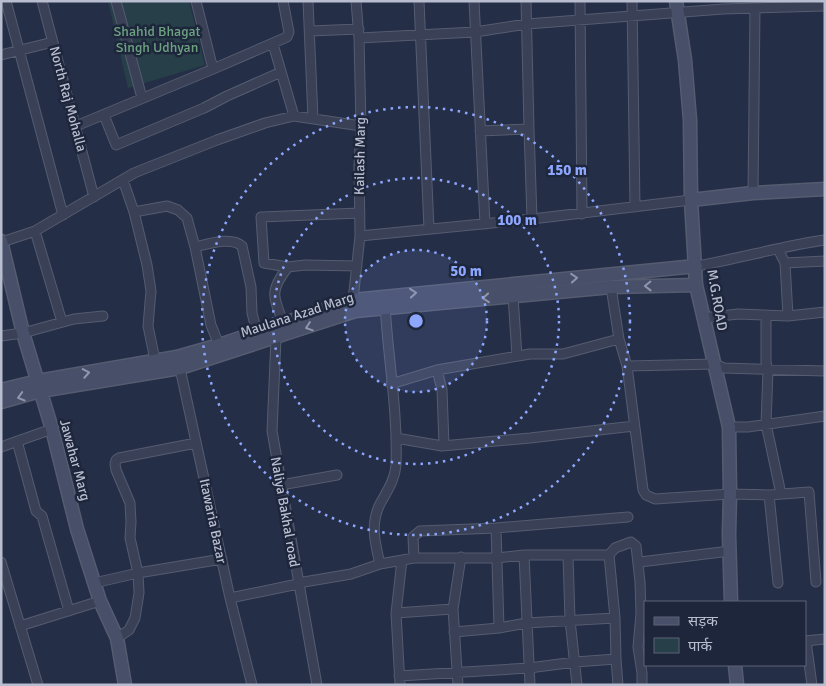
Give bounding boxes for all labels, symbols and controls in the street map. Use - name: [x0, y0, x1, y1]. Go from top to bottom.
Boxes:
- park label: Shahid Bhagat Singh Udhyan: [114, 23, 200, 56]
- street label: North Raj Mohalla: [46, 44, 90, 154]
- street label: Kailash Marg: [351, 117, 369, 195]
- text: 150 m: [547, 161, 587, 179]
- text: 100 m: [497, 211, 537, 229]
- text: 50 m: [450, 262, 482, 280]
- street label: M.G.ROAD: [703, 268, 731, 332]
- one-way arrow: [571, 272, 579, 283]
- one-way arrow: [643, 281, 651, 291]
- one-way arrow: [409, 288, 417, 299]
- street label: Maulana Azad Marg: [238, 289, 356, 341]
- one-way arrow: [481, 292, 489, 303]
- centre of rings: [407, 312, 425, 330]
- one-way arrow: [305, 321, 313, 331]
- one-way arrow: [82, 369, 90, 379]
- one-way arrow: [16, 391, 25, 402]
- street label: Jawahar Marg: [56, 417, 94, 503]
- street label: Naliya Bakhal road: [267, 455, 303, 569]
- street label: Itawaria Bazar: [196, 477, 230, 566]
- legend: [644, 601, 806, 666]
- text: सड़क: [688, 612, 718, 630]
- text: पार्क: [688, 637, 712, 655]

